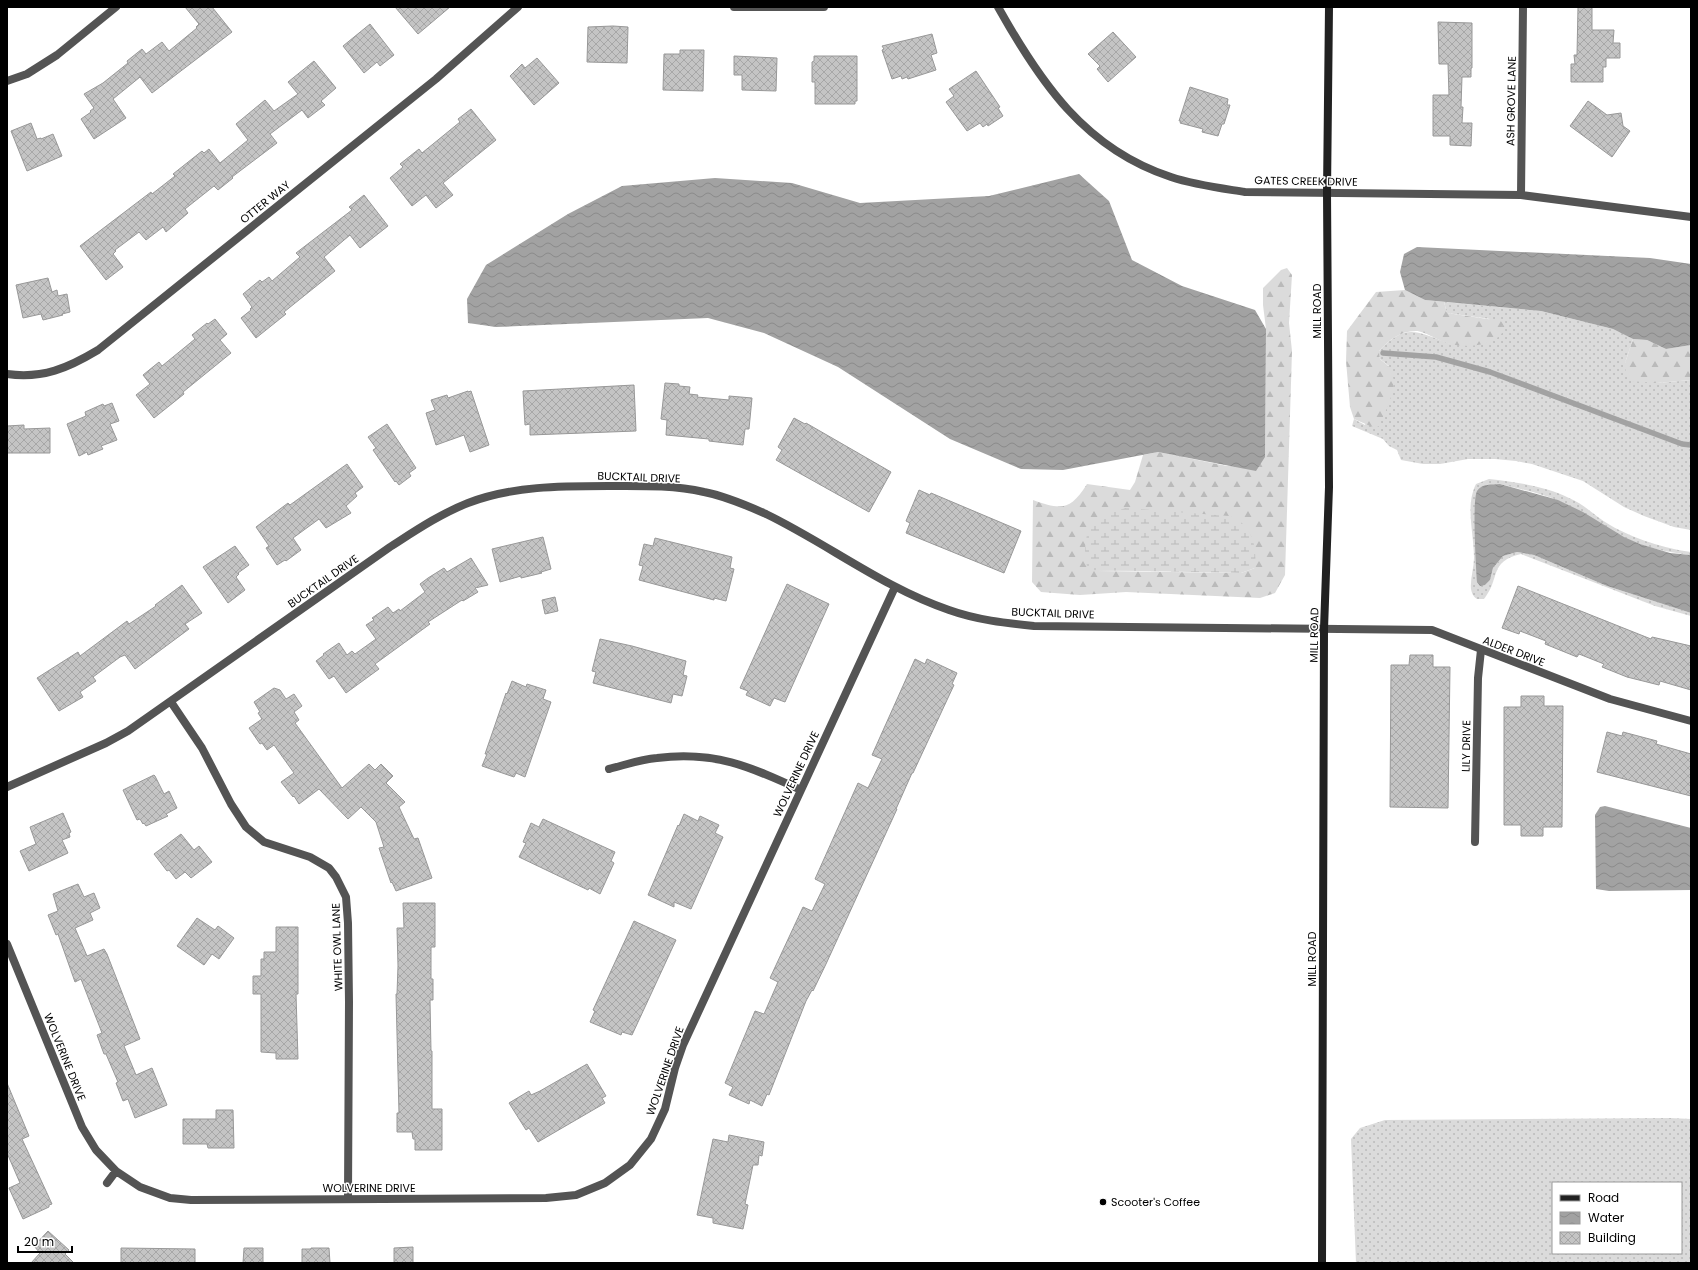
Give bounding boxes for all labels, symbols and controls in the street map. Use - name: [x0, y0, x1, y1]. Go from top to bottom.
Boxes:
- street label: ASH GROVE LANE: [1502, 56, 1520, 146]
- street label: GATES CREEK DRIVE: [1254, 172, 1358, 190]
- street label: OTTER WAY: [236, 176, 294, 227]
- street label: MILL ROAD: [1309, 283, 1325, 339]
- street label: BUCKTAIL DRIVE: [597, 468, 681, 486]
- street label: BUCKTAIL DRIVE: [284, 551, 362, 611]
- street label: BUCKTAIL DRIVE: [1011, 604, 1095, 622]
- street label: MILL ROAD: [1306, 607, 1322, 663]
- street label: ALDER DRIVE: [1481, 632, 1547, 670]
- street label: LILY DRIVE: [1458, 720, 1474, 772]
- street label: WOLVERINE DRIVE: [769, 728, 823, 820]
- street label: WHITE OWL LANE: [327, 903, 347, 991]
- street label: MILL ROAD: [1304, 931, 1320, 987]
- street label: WOLVERINE DRIVE: [40, 1011, 90, 1103]
- street label: WOLVERINE DRIVE: [642, 1024, 688, 1118]
- street label: WOLVERINE DRIVE: [322, 1180, 416, 1196]
- legend: [1552, 1182, 1682, 1254]
- text: Road: [1588, 1189, 1619, 1206]
- place label: Scooter's Coffee: [1111, 1194, 1200, 1210]
- marker: Scooter's Coffee: [1098, 1197, 1108, 1207]
- text: Water: [1588, 1209, 1625, 1226]
- scale bar: [18, 1228, 72, 1254]
- text: Building: [1588, 1229, 1636, 1246]
- text: 20 m: [24, 1233, 54, 1250]

